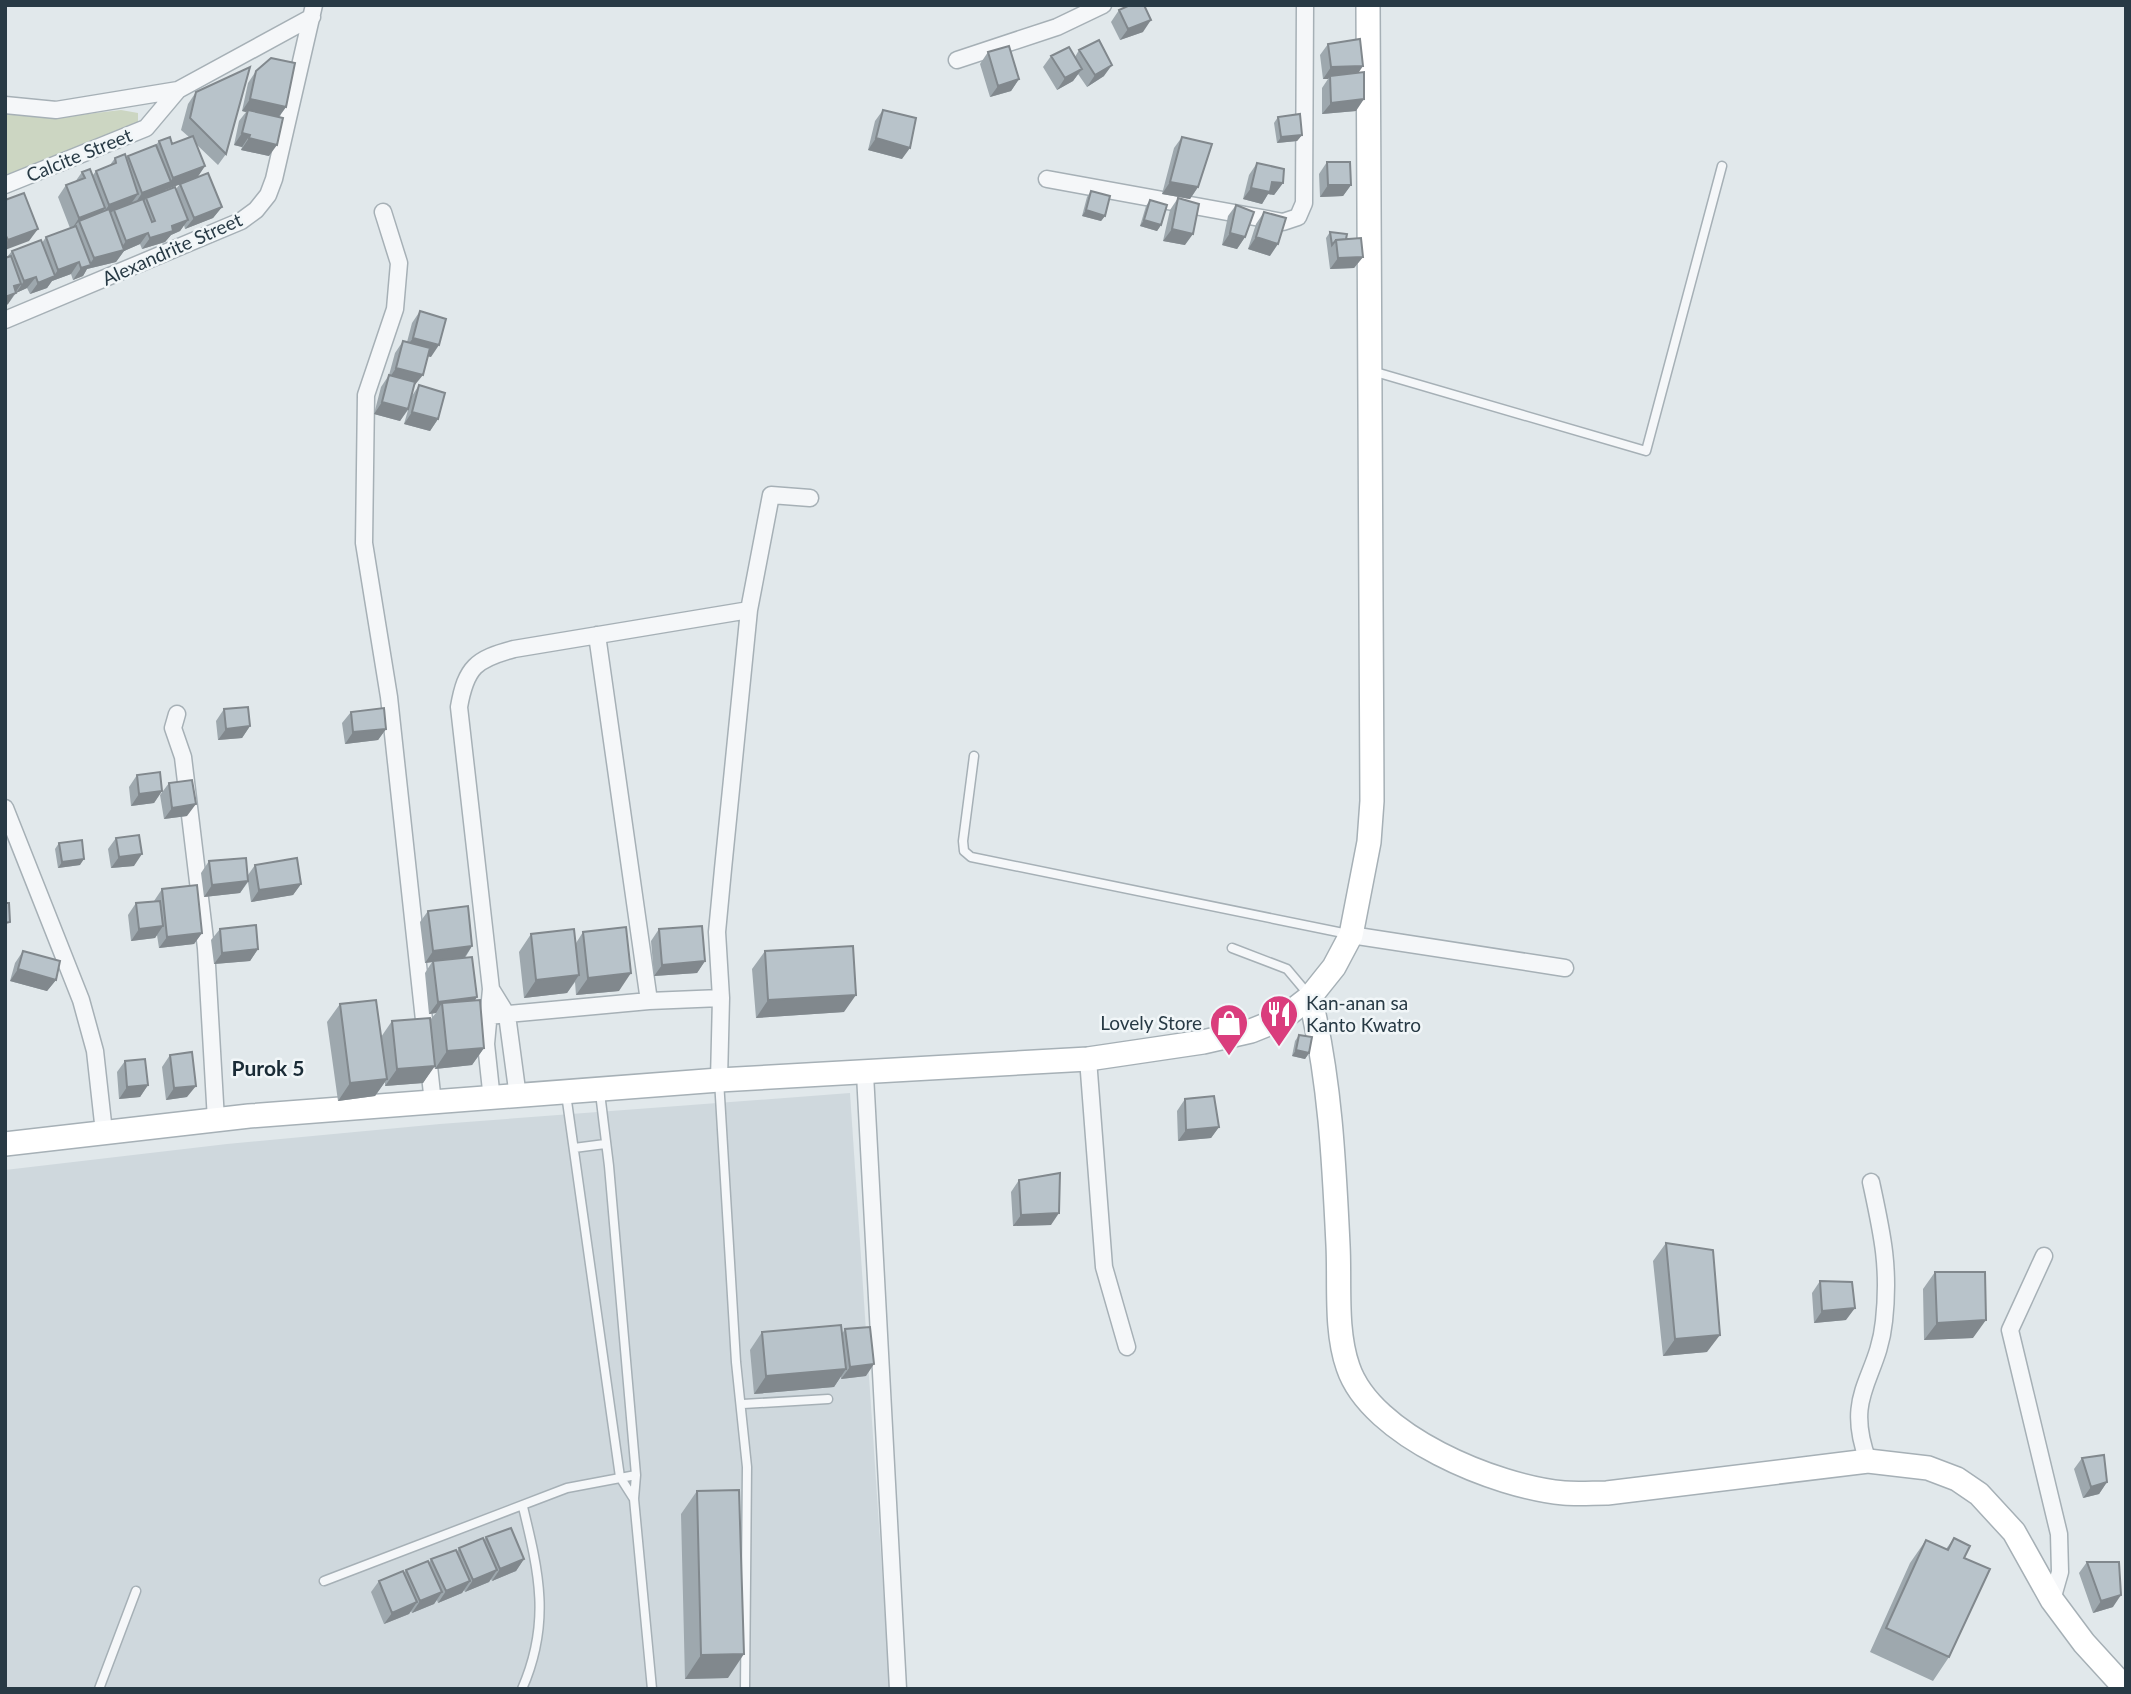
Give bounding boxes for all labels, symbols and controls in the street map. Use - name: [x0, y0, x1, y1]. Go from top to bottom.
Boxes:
- street label: Calcite Street: [23, 123, 135, 186]
- street label: Alexandrite Street: [98, 207, 245, 290]
- place label: Kan-anan sa Kanto Kwatro: [1306, 991, 1421, 1036]
- restaurant icon: Kan-anan sa Kanto Kwatro: [1258, 993, 1300, 1048]
- shop icon: Lovely Store: [1208, 1002, 1250, 1057]
- place label: Lovely Store: [1100, 1011, 1202, 1034]
- district label: Purok 5: [232, 1055, 304, 1080]

